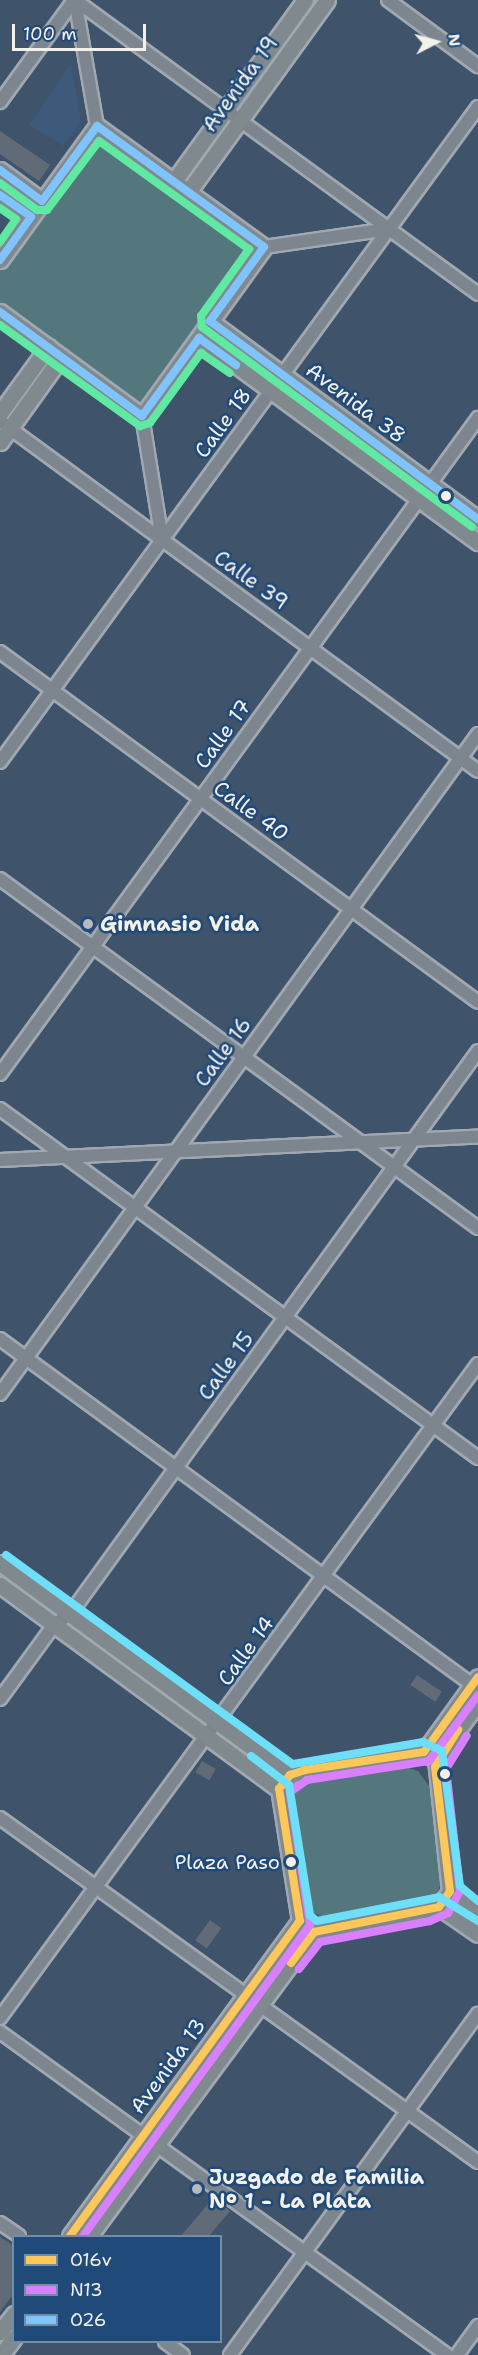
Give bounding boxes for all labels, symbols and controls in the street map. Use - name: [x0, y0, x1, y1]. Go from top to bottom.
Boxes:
- scale bar: [15, 12, 148, 50]
- north arrow: [406, 12, 466, 72]
- text: 100 m: [23, 22, 77, 46]
- street label: Avenida 19: [197, 31, 283, 137]
- text: N: [443, 33, 466, 47]
- street label: Avenida 38: [301, 357, 411, 449]
- street label: Calle 18: [189, 383, 257, 463]
- unlabelled marker: [440, 490, 452, 502]
- street label: Calle 39: [209, 545, 293, 615]
- street label: Calle 17: [189, 694, 257, 774]
- street label: Calle 40: [209, 775, 293, 847]
- place label: Gimnasio Vida: [100, 911, 259, 937]
- marker: Gimnasio Vida: [81, 917, 95, 931]
- street label: Calle 16: [189, 1012, 257, 1092]
- street label: Calle 15: [193, 1327, 259, 1405]
- street label: Calle 14: [212, 1611, 280, 1691]
- unlabelled marker: [439, 1768, 451, 1780]
- place label: Plaza Paso: [175, 1850, 280, 1874]
- marker: Plaza Paso: [285, 1856, 297, 1868]
- street label: Avenida 13: [125, 2013, 211, 2119]
- place label: Juzgado de Familia Nº 1 - La Plata: [209, 2164, 424, 2214]
- marker: Juzgado de Familia Nº 1 - La Plata: [190, 2182, 204, 2196]
- legend: [12, 2235, 222, 2343]
- text: O16v: [70, 2248, 112, 2272]
- text: N13: [70, 2278, 103, 2302]
- text: O26: [70, 2308, 106, 2332]

